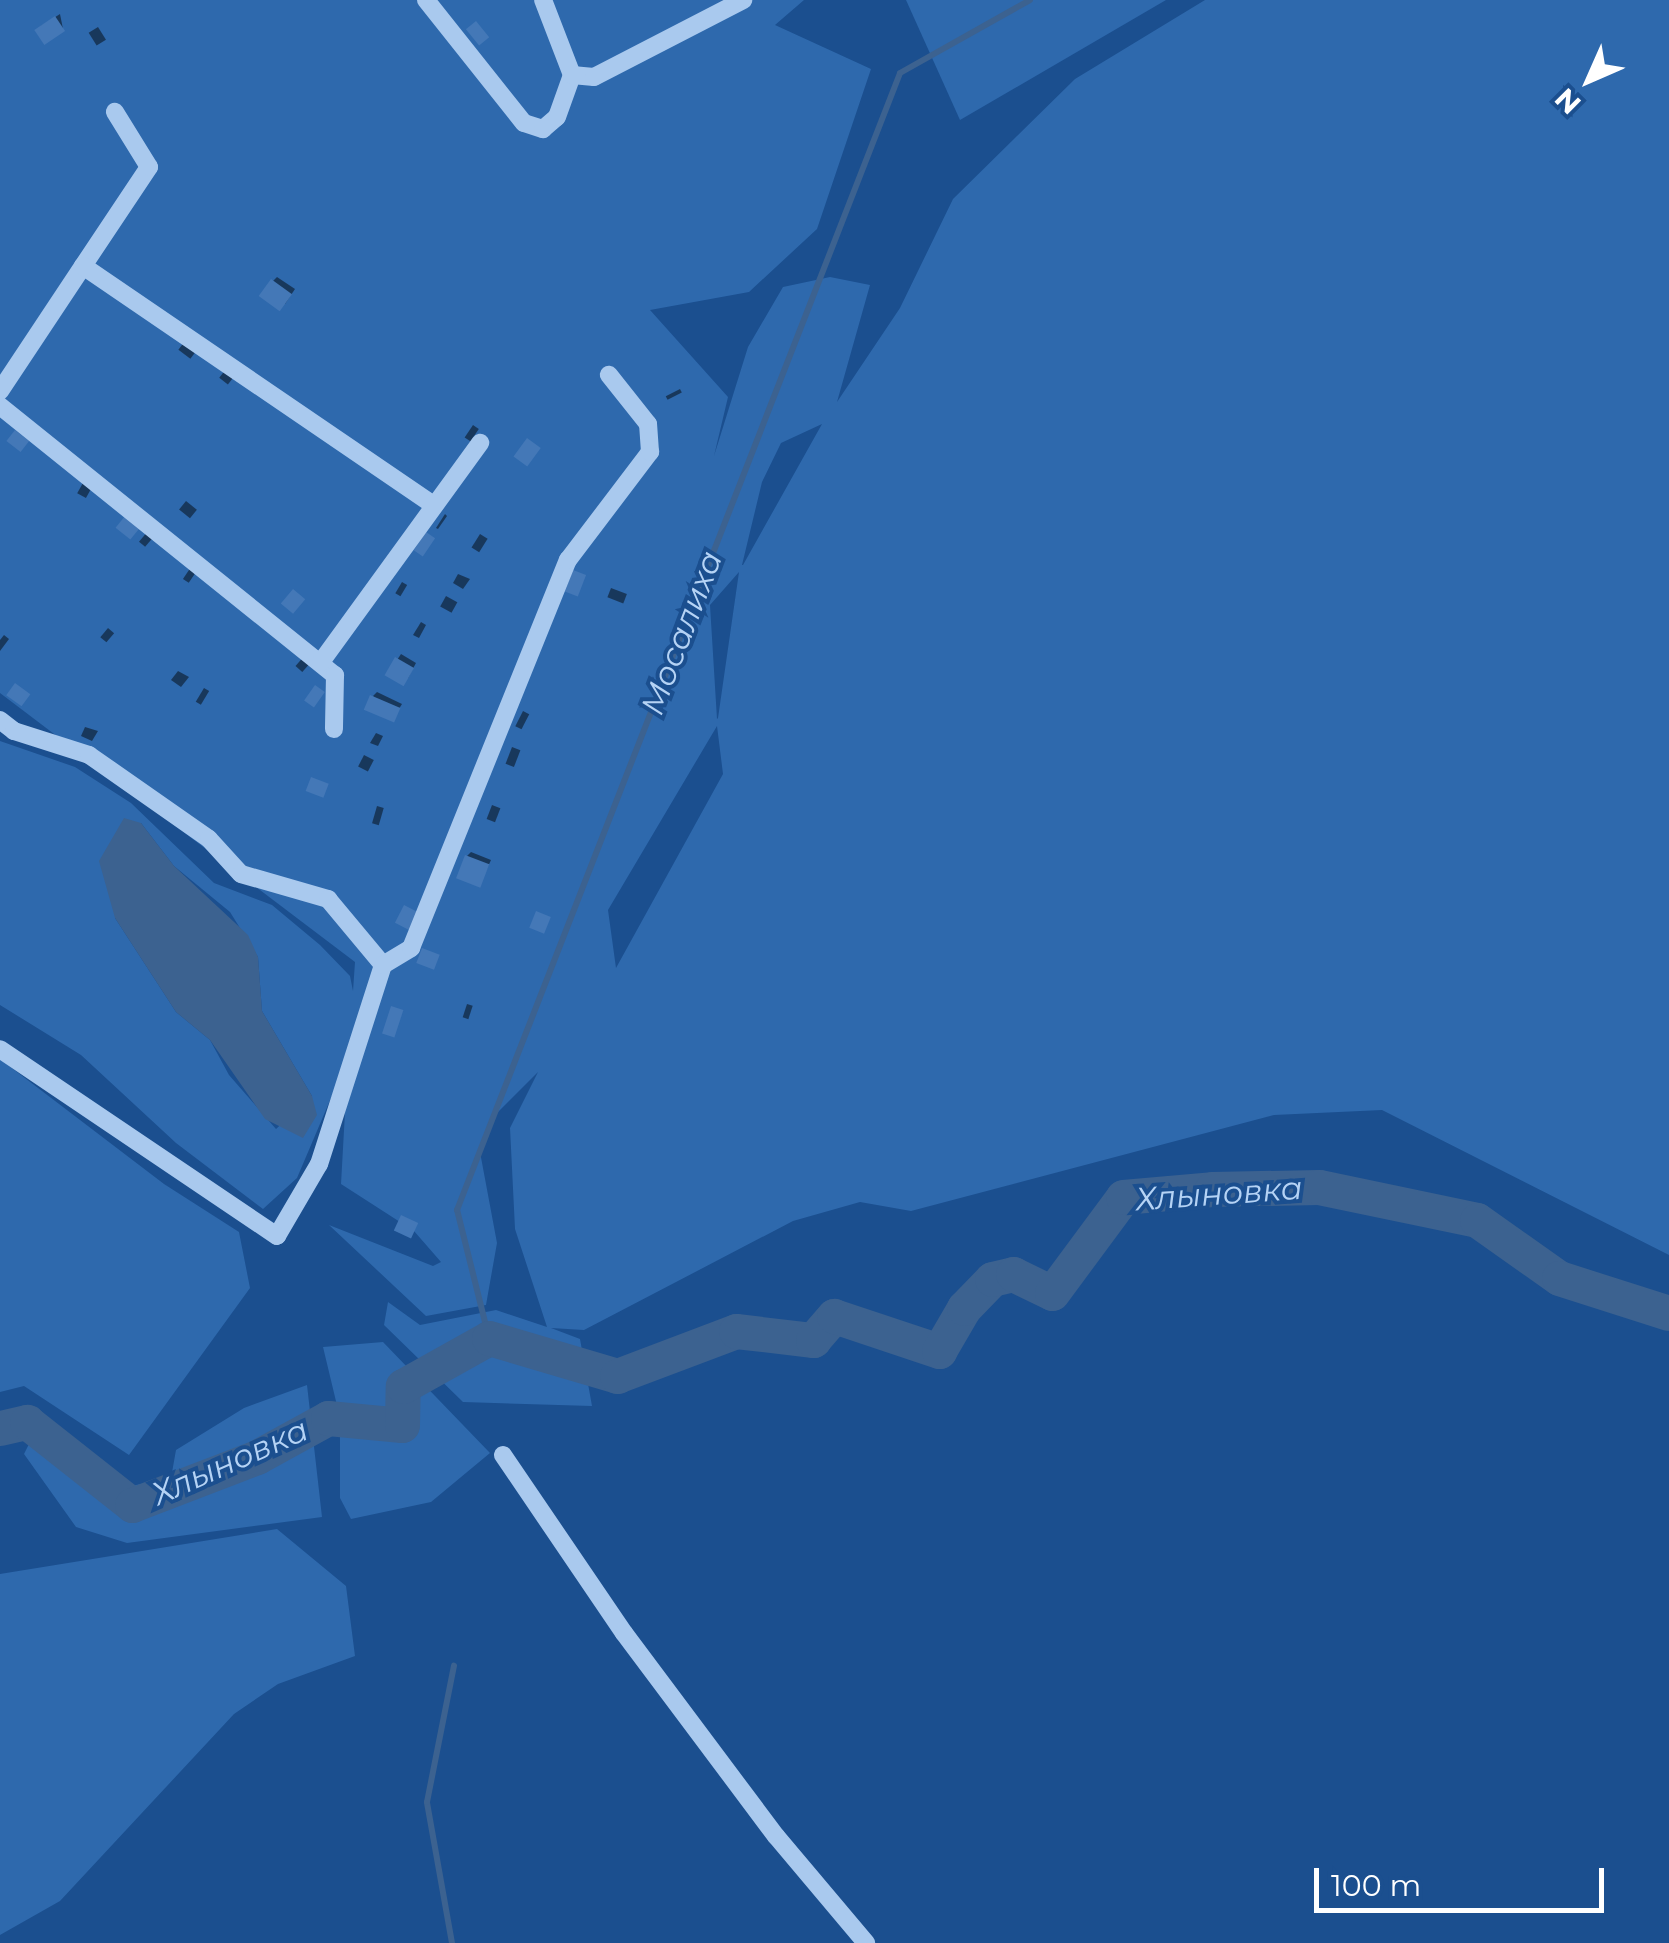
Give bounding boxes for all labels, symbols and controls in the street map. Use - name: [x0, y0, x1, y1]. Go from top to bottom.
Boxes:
- north arrow: [1539, 30, 1639, 130]
- text: N: [1548, 81, 1588, 121]
- water label: Мосалиха: [633, 546, 731, 720]
- water label: Хлыновка: [1134, 1169, 1304, 1219]
- water label: Хлыновка: [146, 1410, 314, 1514]
- scale bar: [1319, 1848, 1609, 1910]
- text: 100 m: [1331, 1867, 1421, 1904]

